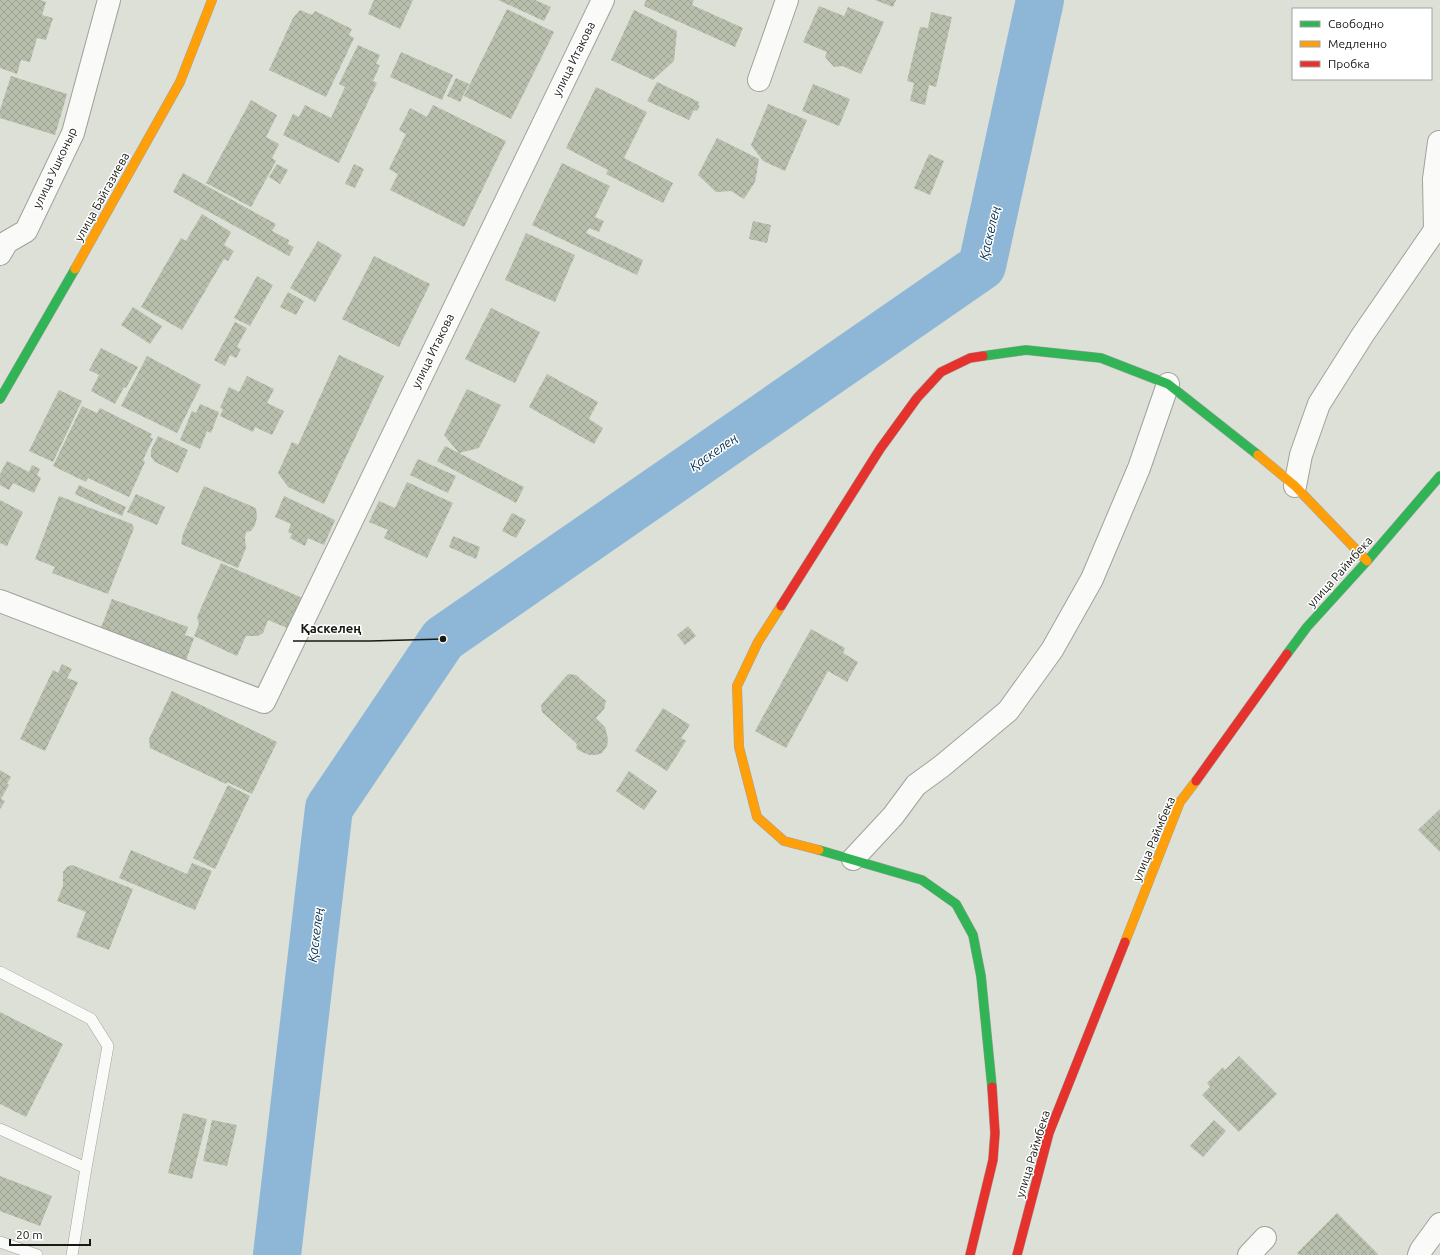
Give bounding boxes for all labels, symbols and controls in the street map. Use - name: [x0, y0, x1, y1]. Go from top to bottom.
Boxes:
- legend: [1292, 8, 1432, 80]
- text: Свободно: [1328, 17, 1384, 30]
- street label: улица Итакова: [550, 19, 597, 98]
- text: Медленно: [1328, 37, 1387, 50]
- text: Пробка: [1328, 57, 1370, 70]
- street label: улица Ушконыр: [30, 125, 79, 210]
- street label: улица Байгазиева: [72, 150, 131, 243]
- water label: Қаскелең: [976, 205, 1002, 261]
- street label: улица Итакова: [409, 311, 456, 390]
- water label: Қаскелең: [687, 431, 739, 473]
- street label: улица Раймбека: [1304, 534, 1375, 610]
- callout: Қаскелең: [293, 616, 370, 641]
- text: Қаскелең: [301, 621, 361, 635]
- street label: улица Раймбека: [1130, 795, 1177, 883]
- water label: Қаскелең: [305, 907, 325, 963]
- street label: улица Раймбека: [1013, 1109, 1052, 1199]
- scale bar: [10, 1221, 90, 1247]
- text: 20 m: [16, 1228, 43, 1241]

